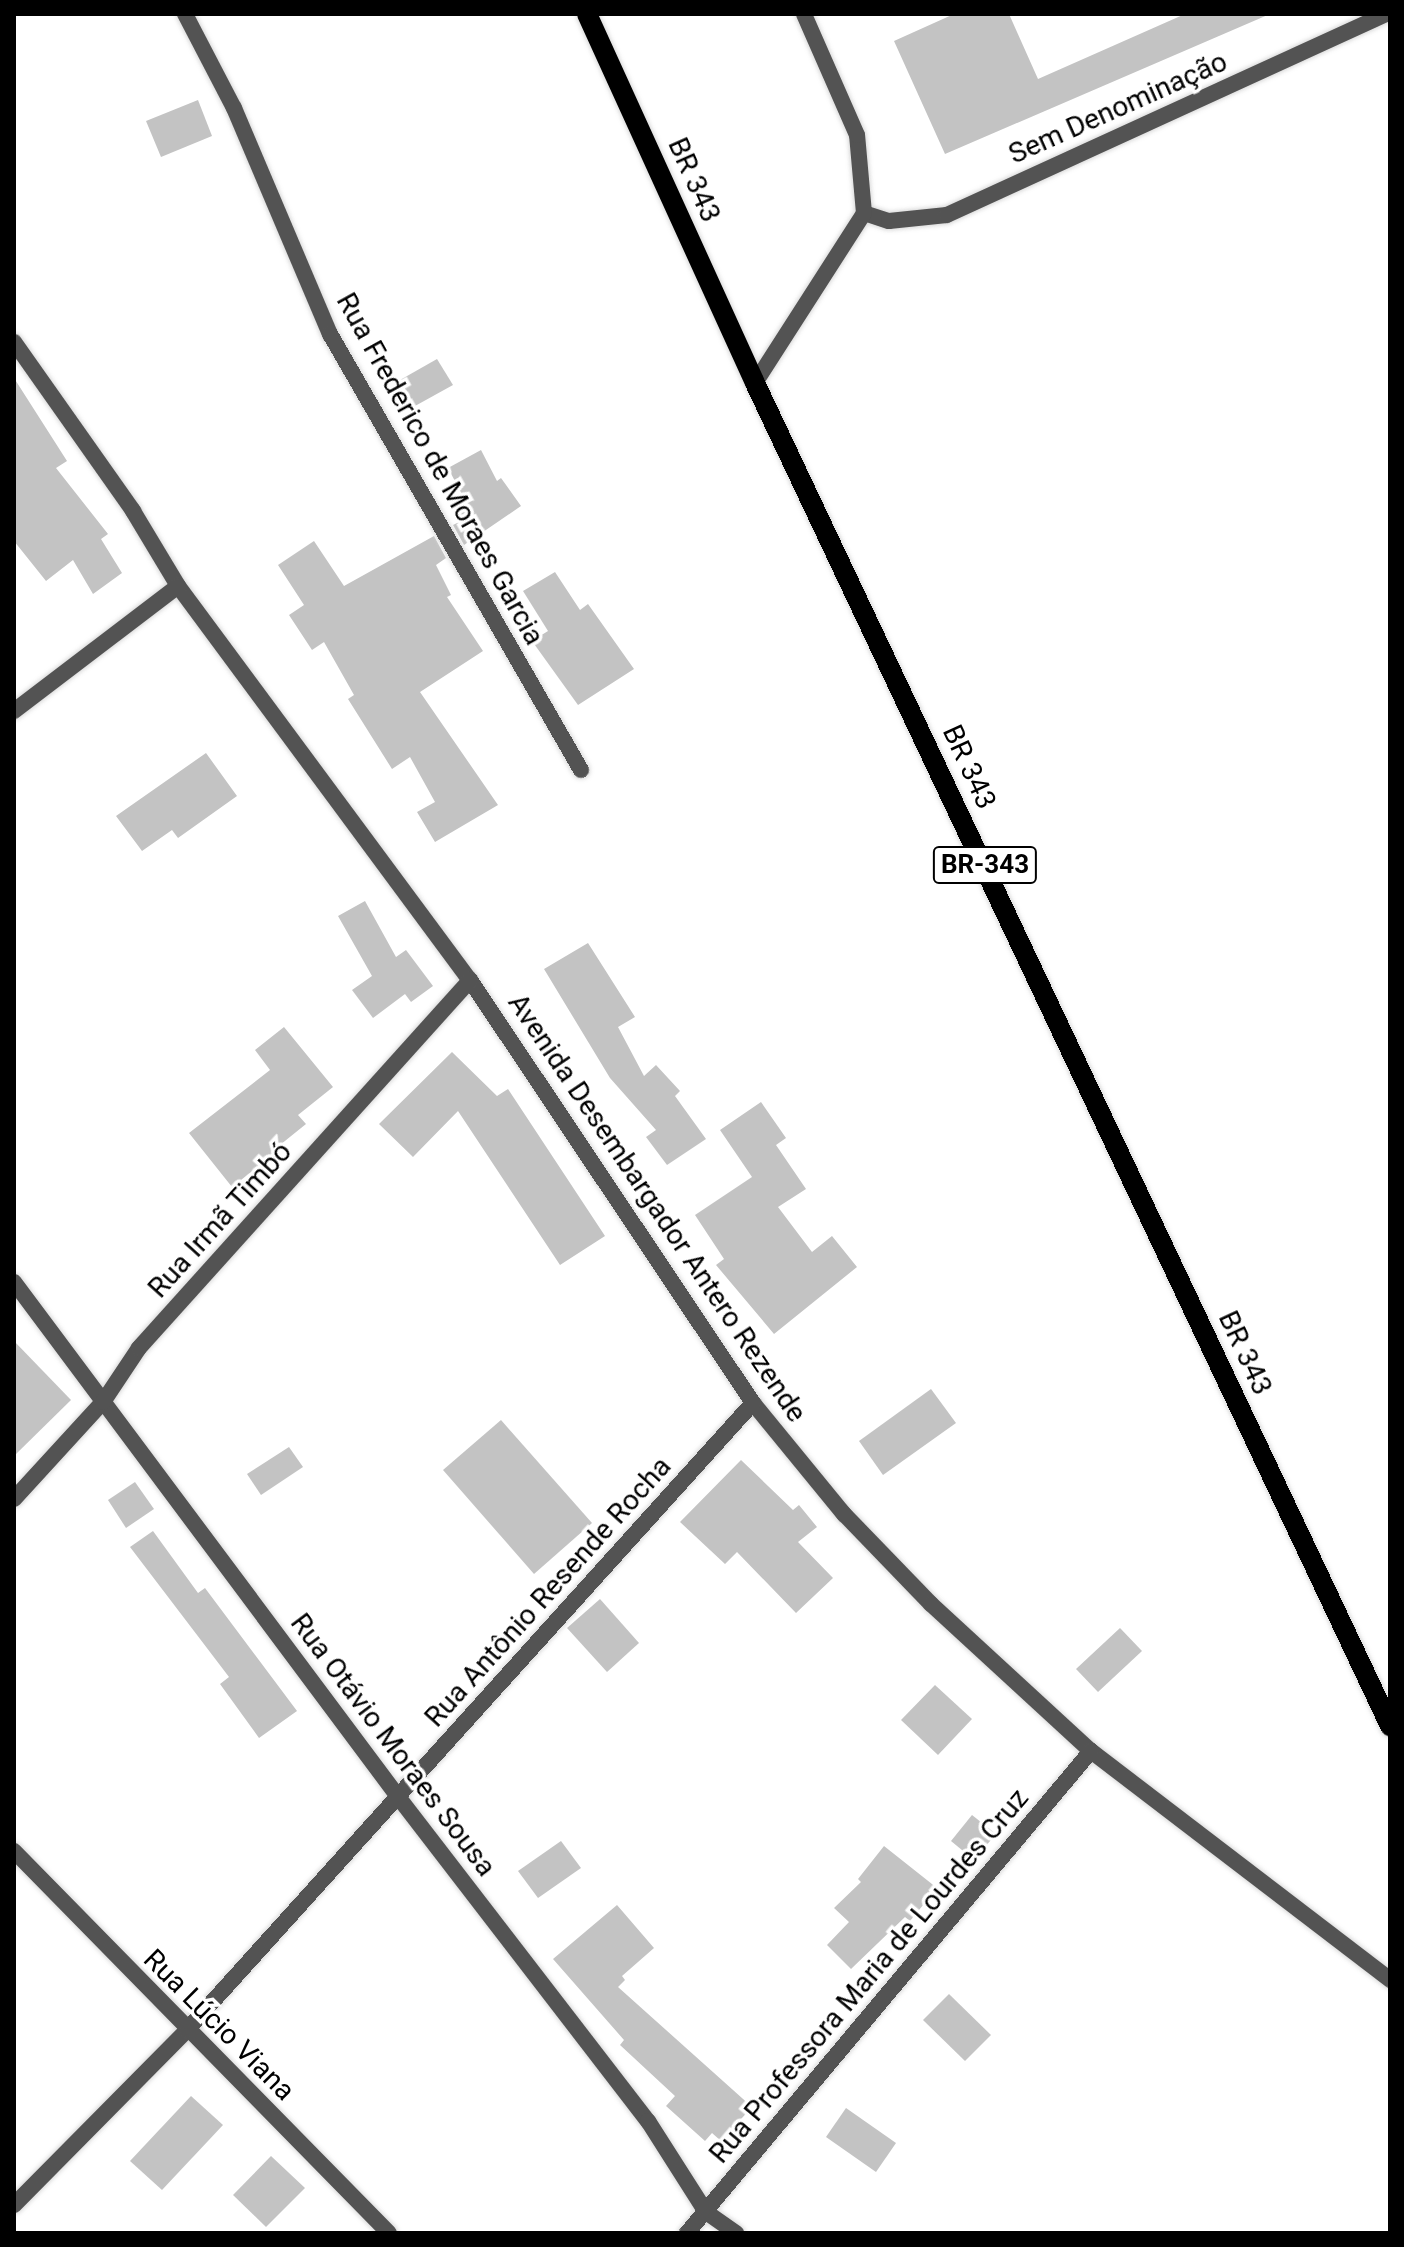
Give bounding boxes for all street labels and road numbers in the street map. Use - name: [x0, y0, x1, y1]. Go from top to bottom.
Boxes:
- street label: Sem Denominação: [1004, 45, 1232, 171]
- street label: BR 343: [661, 133, 727, 227]
- street label: Rua Frederico de Moraes Garcia: [329, 287, 551, 651]
- street label: BR 343: [935, 720, 1003, 814]
- road number: BR-343: [931, 843, 1039, 887]
- street label: Avenida Desembargador Antero Rezende: [501, 988, 813, 1428]
- street label: Rua Irmã Timbó: [141, 1135, 299, 1305]
- street label: BR 343: [1211, 1306, 1279, 1400]
- street label: Rua Antônio Resende Rocha: [418, 1450, 678, 1734]
- street label: Rua Otávio Moraes Sousa: [283, 1607, 503, 1883]
- street label: Rua Professora Maria de Lourdes Cruz: [702, 1782, 1036, 2170]
- street label: Rua Lúcio Viana: [137, 1943, 301, 2107]

